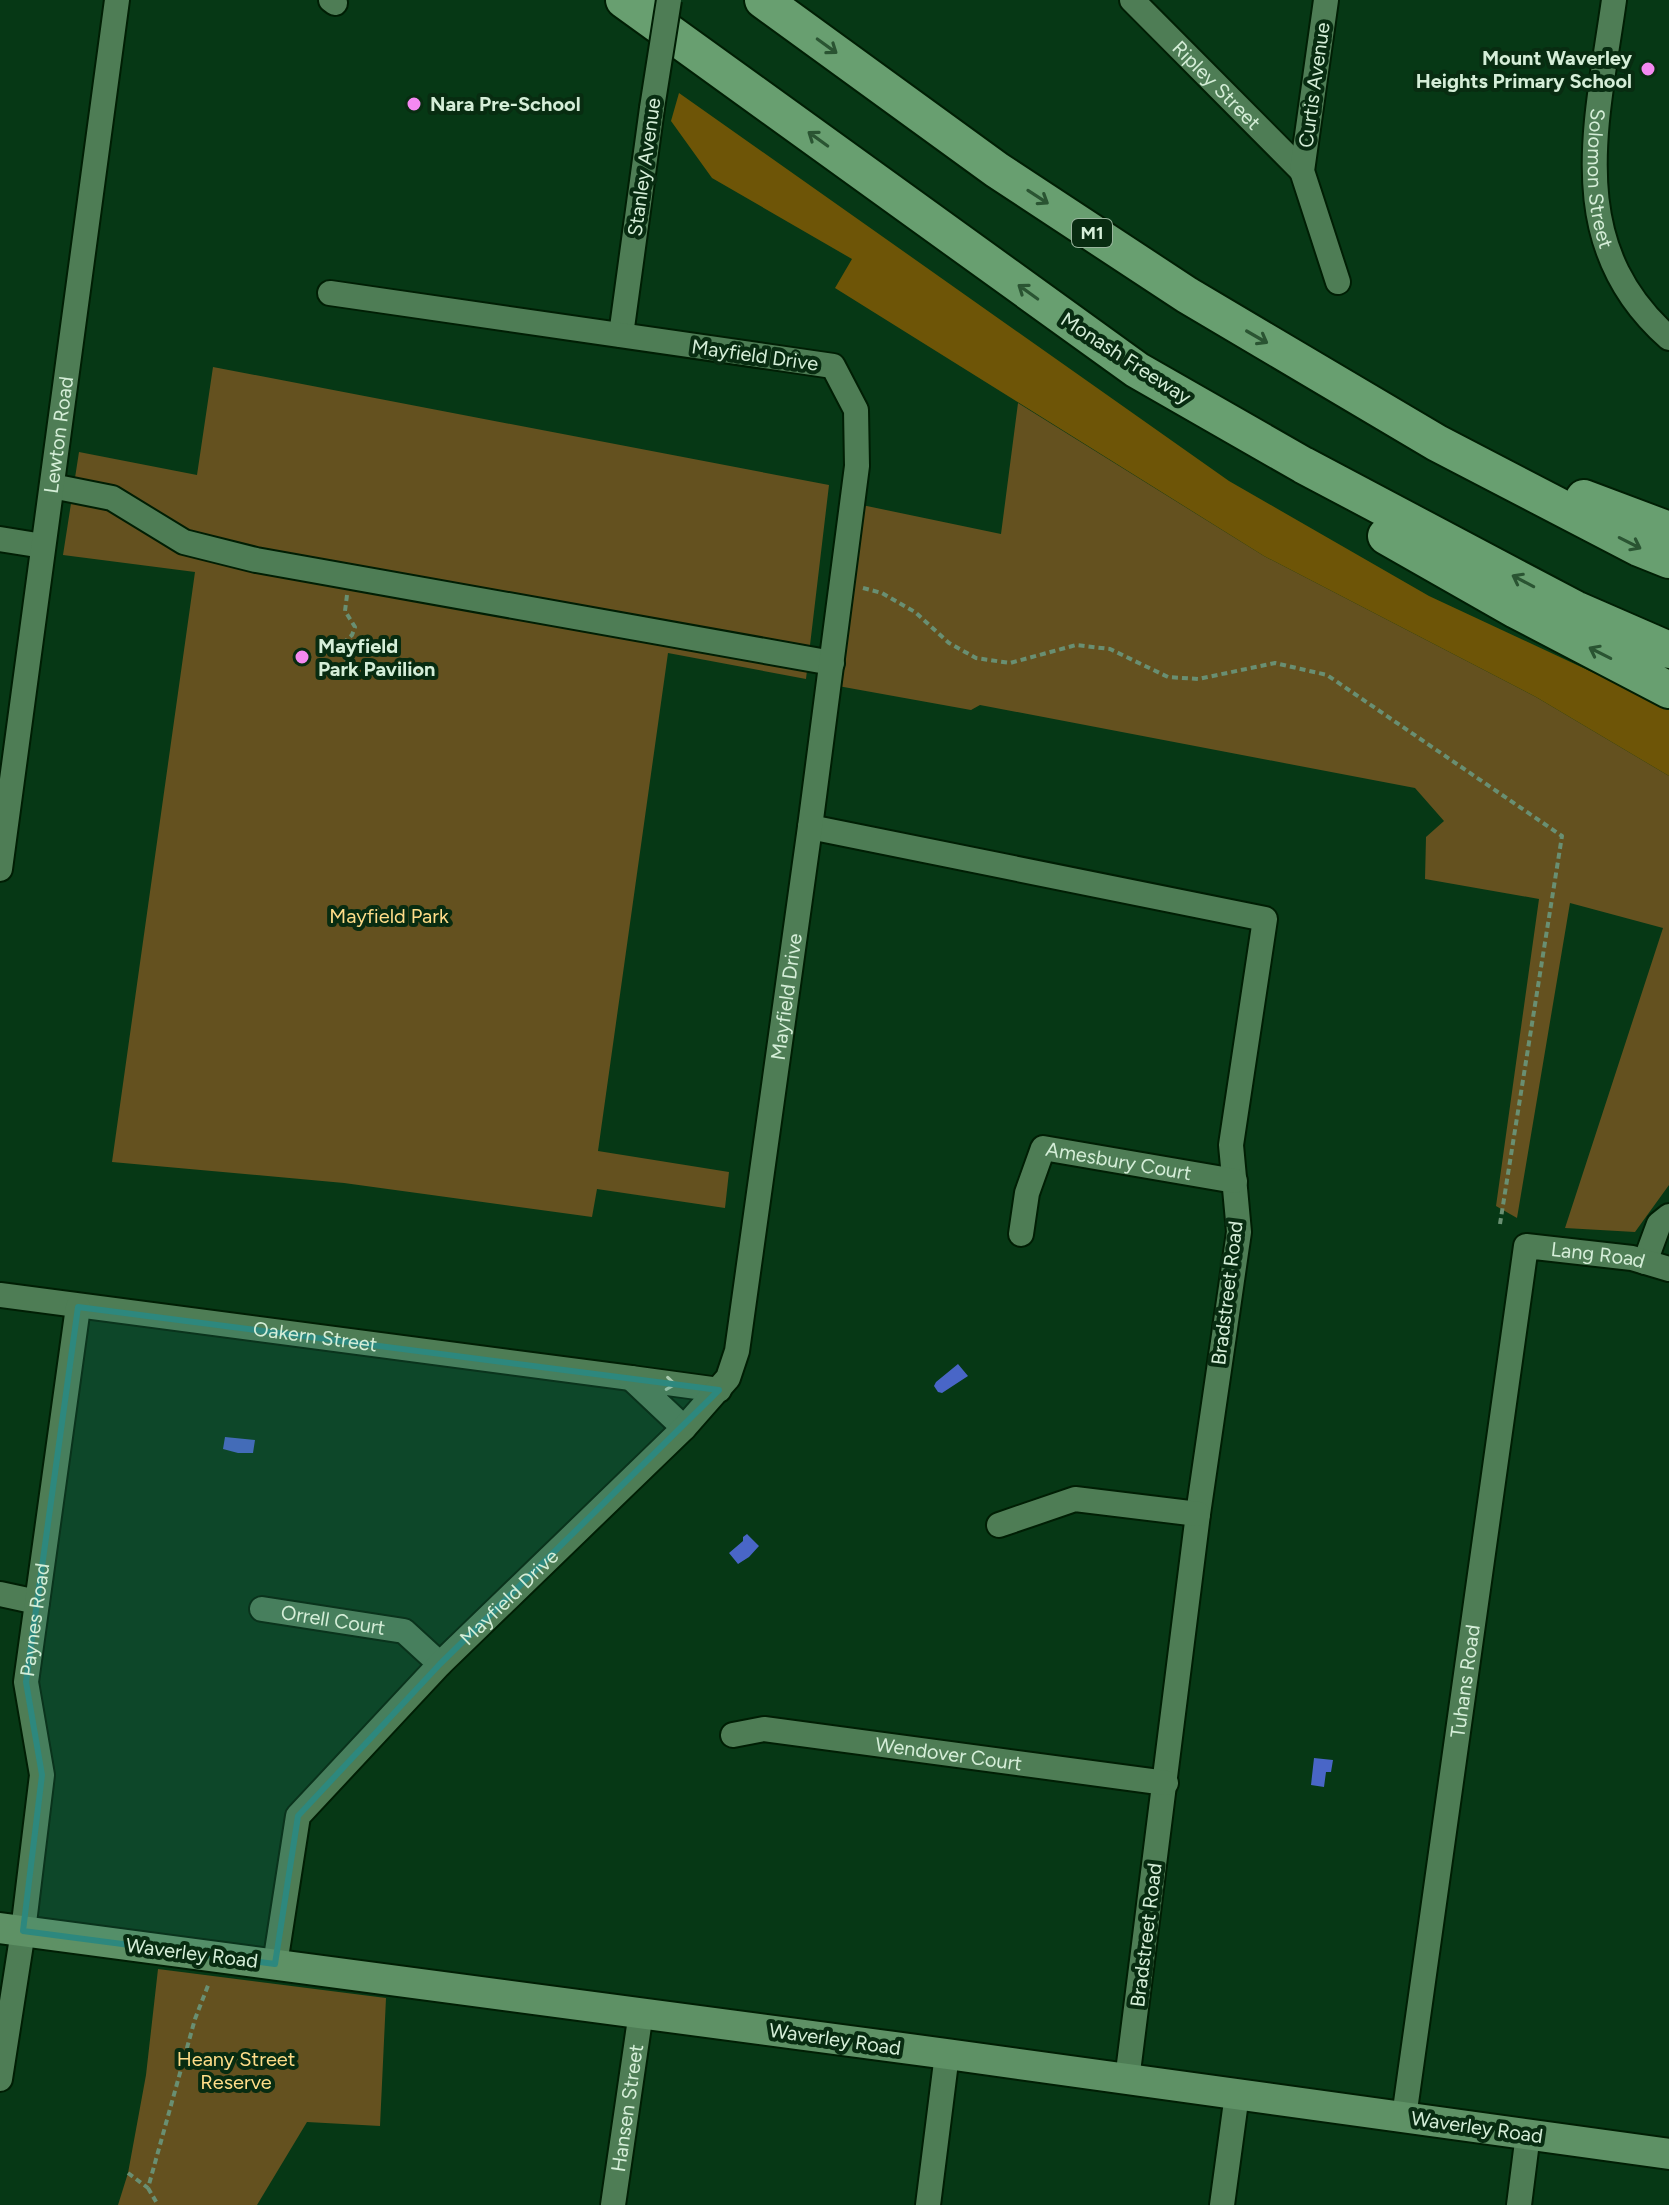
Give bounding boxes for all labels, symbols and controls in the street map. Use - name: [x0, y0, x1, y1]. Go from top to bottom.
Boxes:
- street label: Curtis Avenue: [1293, 21, 1335, 149]
- street label: Ripley Street: [1167, 36, 1266, 135]
- one-way arrow: [815, 38, 837, 54]
- place label: Mount Waverley Heights Primary School: [1416, 46, 1632, 93]
- marker: Mount Waverley Heights Primary School: [1639, 60, 1657, 78]
- place label: Nara Pre-School: [430, 92, 581, 116]
- marker: Nara Pre-School: [405, 95, 423, 113]
- street label: Stanley Avenue: [622, 96, 666, 238]
- street label: Solomon Street: [1583, 107, 1619, 251]
- one-way arrow: [808, 130, 830, 147]
- one-way arrow: [1026, 189, 1048, 206]
- road number: M1: [1072, 219, 1112, 247]
- one-way arrow: [1018, 284, 1039, 301]
- street label: Monash Freeway: [1056, 307, 1196, 409]
- one-way arrow: [1245, 329, 1268, 345]
- street label: Mayfield Drive: [690, 334, 820, 376]
- street label: Lewton Road: [39, 375, 78, 495]
- one-way arrow: [1618, 536, 1642, 552]
- one-way arrow: [1511, 573, 1535, 589]
- place label: Mayfield Park Pavilion: [318, 634, 435, 681]
- one-way arrow: [1589, 645, 1613, 661]
- marker: Mayfield Park Pavilion: [293, 648, 311, 666]
- park label: Mayfield Park: [329, 904, 449, 928]
- street label: Mayfield Drive: [766, 932, 807, 1062]
- street label: Amesbury Court: [1044, 1137, 1193, 1185]
- street label: Bradstreet Road: [1206, 1220, 1248, 1366]
- street label: Lang Road: [1550, 1237, 1648, 1273]
- street label: Oakern Street: [252, 1316, 379, 1357]
- one-way arrow: [650, 1375, 677, 1390]
- street label: Mayfield Drive: [455, 1544, 563, 1650]
- street label: Paynes Road: [15, 1562, 54, 1678]
- street label: Orrell Court: [279, 1600, 387, 1640]
- street label: Tuhans Road: [1445, 1623, 1485, 1739]
- street label: Wendover Court: [874, 1732, 1024, 1776]
- street label: Bradstreet Road: [1125, 1862, 1167, 2008]
- street label: Waverley Road: [125, 1933, 259, 1973]
- street label: Waverley Road: [768, 2018, 902, 2060]
- street label: Hansen Street: [606, 2043, 648, 2173]
- park label: Heany Street Reserve: [177, 2047, 295, 2094]
- street label: Waverley Road: [1410, 2106, 1544, 2148]

